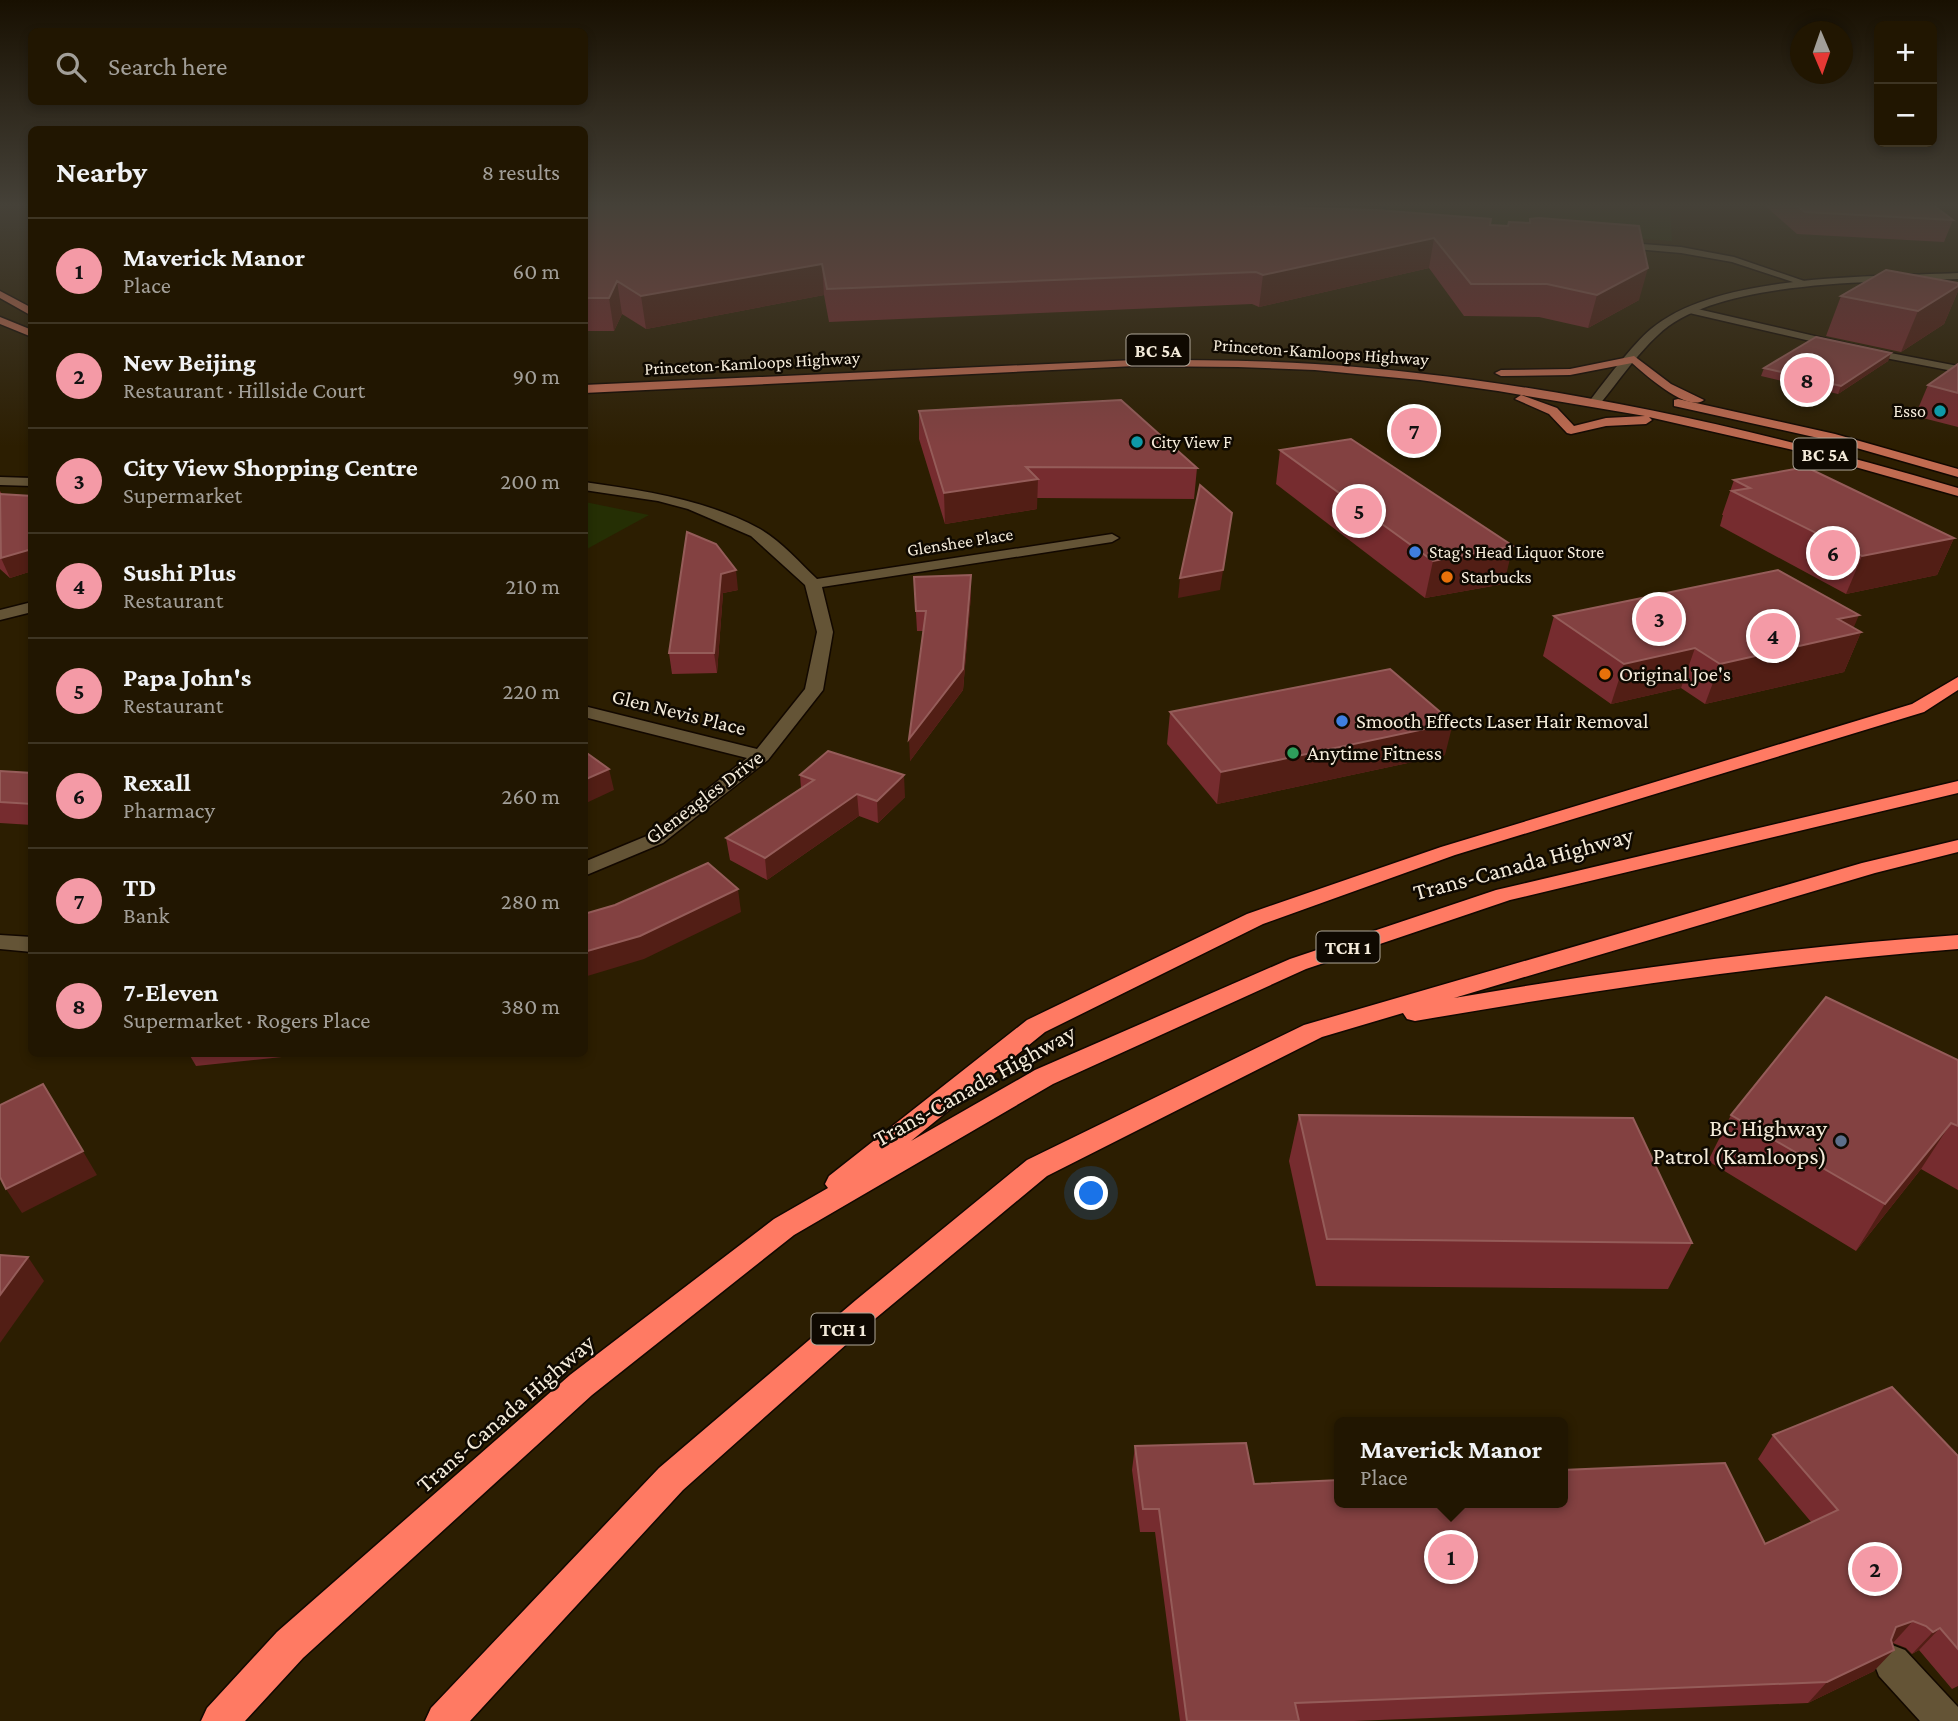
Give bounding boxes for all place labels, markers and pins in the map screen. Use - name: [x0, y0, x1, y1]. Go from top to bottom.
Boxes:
- pin: 8: [1784, 354, 1830, 406]
- place label: Esso: [1893, 401, 1926, 421]
- marker: Esso: [1932, 403, 1948, 419]
- pin: 7: [1391, 405, 1437, 457]
- place label: City View F: [1151, 432, 1232, 452]
- marker: City View F: [1129, 434, 1145, 450]
- pin: 5: [1336, 485, 1382, 537]
- pin: 6: [1810, 527, 1856, 579]
- place label: Stag's Head Liquor Store: [1429, 542, 1604, 562]
- marker: Stag's Head Liquor Store: [1407, 544, 1423, 560]
- place label: Starbucks: [1461, 567, 1532, 587]
- marker: Starbucks: [1439, 569, 1455, 585]
- pin: 3: [1636, 593, 1682, 645]
- pin: 4: [1750, 610, 1796, 662]
- place label: Original Joe's: [1619, 662, 1731, 686]
- marker: Original Joe's: [1597, 666, 1613, 682]
- place label: Smooth Effects Laser Hair Removal: [1356, 709, 1648, 733]
- marker: Smooth Effects Laser Hair Removal: [1334, 713, 1350, 729]
- place label: Anytime Fitness: [1307, 741, 1442, 765]
- marker: Anytime Fitness: [1285, 745, 1301, 761]
- place label: BC Highway Patrol (Kamloops): [1653, 1114, 1828, 1170]
- marker: BC Highway Patrol (Kamloops): [1833, 1133, 1849, 1149]
- pin: 1: [1428, 1531, 1474, 1583]
- pin: 2: [1852, 1543, 1898, 1595]

